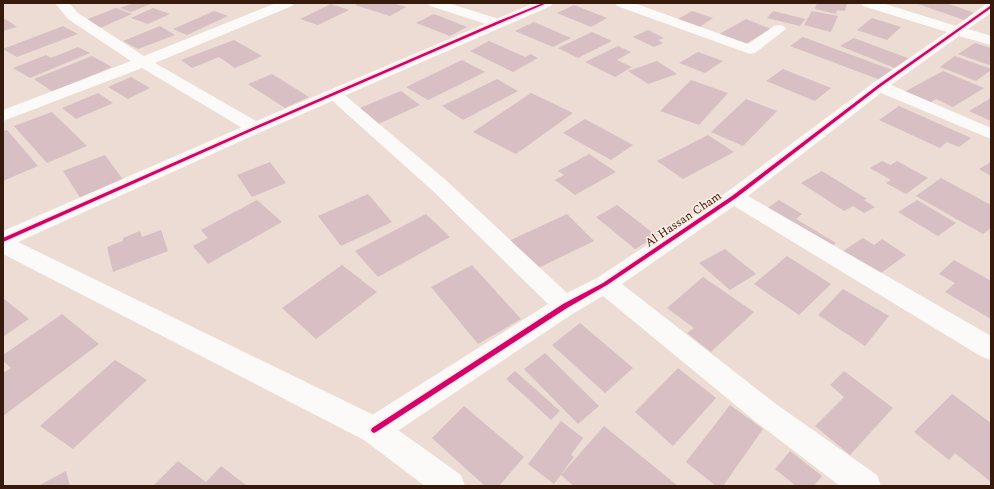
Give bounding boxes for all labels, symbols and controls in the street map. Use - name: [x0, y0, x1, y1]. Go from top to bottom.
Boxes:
- street label: Al Hassan Cham: [641, 187, 725, 252]

